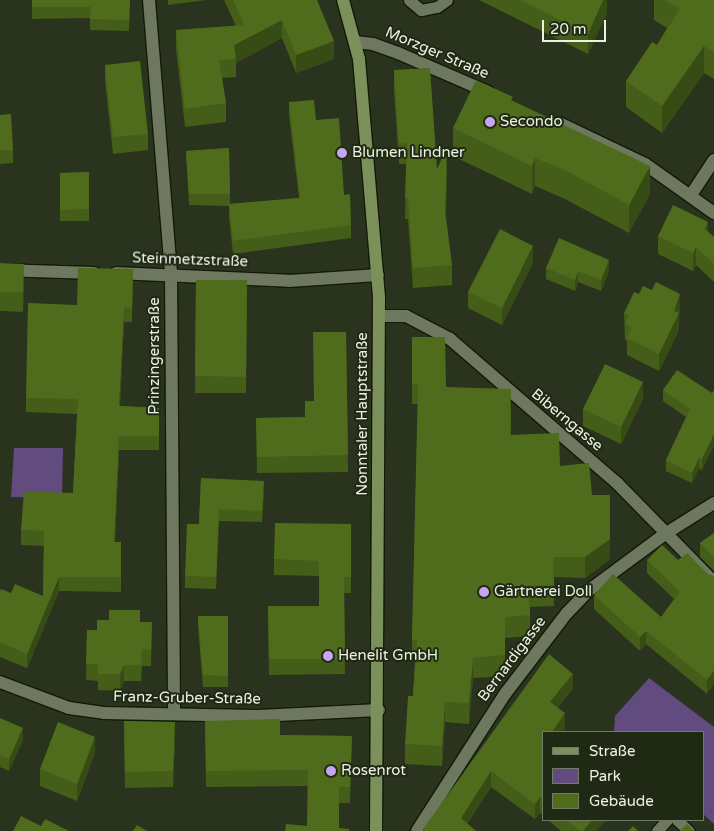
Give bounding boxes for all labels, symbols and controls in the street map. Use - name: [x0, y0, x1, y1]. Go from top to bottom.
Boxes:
- scale bar: [544, 10, 608, 42]
- text: 20 m: [550, 20, 587, 38]
- street label: Morzger Straße: [383, 23, 491, 83]
- place label: Secondo: [500, 113, 563, 131]
- marker: Secondo: [484, 116, 496, 128]
- place label: Blumen Lindner: [352, 144, 465, 162]
- marker: Blumen Lindner: [336, 147, 348, 159]
- street label: Steinmetzstraße: [132, 249, 248, 271]
- street label: Prinzingerstraße: [146, 297, 164, 415]
- street label: Nonntaler Hauptstraße: [354, 332, 372, 496]
- street label: Biberngasse: [528, 385, 606, 455]
- place label: Gärtnerei Doll: [494, 583, 592, 601]
- marker: Gärtnerei Doll: [478, 586, 490, 598]
- street label: Bernardigasse: [474, 613, 550, 705]
- place label: Henelit GmbH: [338, 647, 438, 665]
- marker: Henelit GmbH: [322, 650, 334, 662]
- street label: Franz-Gruber-Straße: [113, 688, 261, 708]
- legend: [542, 731, 704, 821]
- text: Straße: [589, 742, 635, 760]
- place label: Rosenrot: [341, 762, 406, 780]
- marker: Rosenrot: [325, 765, 337, 777]
- text: Park: [589, 767, 621, 785]
- text: Gebäude: [589, 792, 654, 810]

